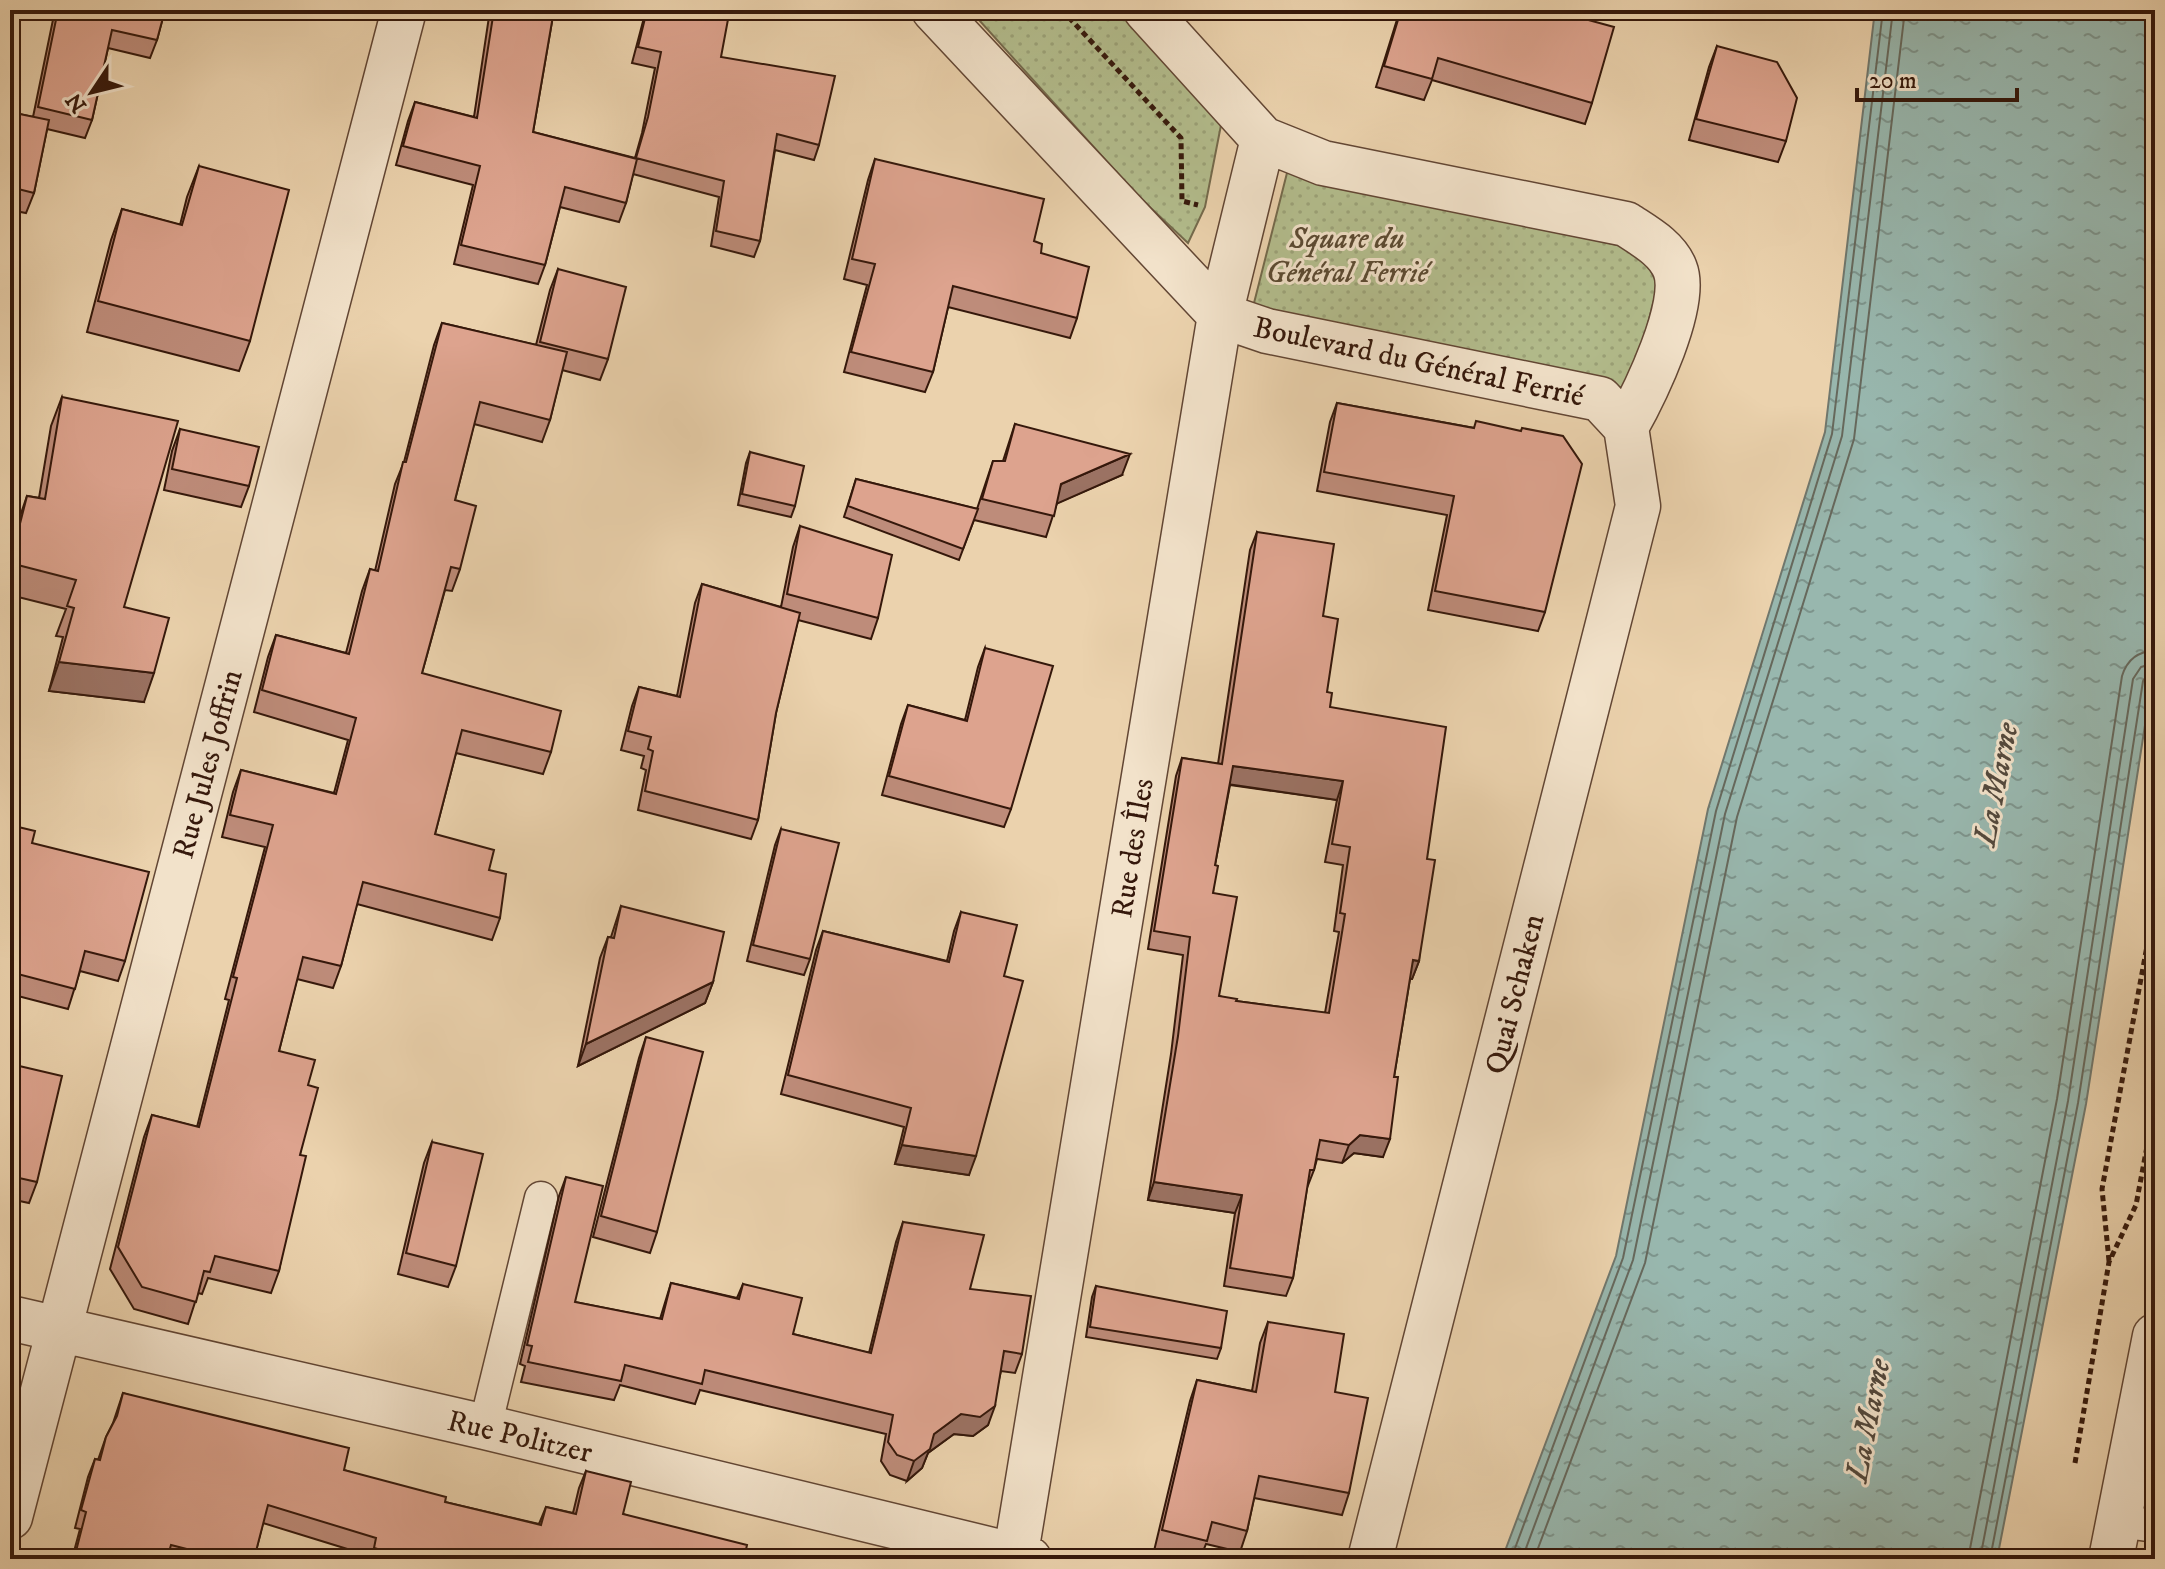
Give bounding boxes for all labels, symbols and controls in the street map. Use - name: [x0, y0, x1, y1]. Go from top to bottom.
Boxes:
- north arrow: [52, 52, 132, 132]
- scale bar: [1857, 52, 2017, 102]
- text: 20 m: [1869, 66, 1917, 96]
- text: N: [61, 87, 93, 118]
- park label: Square du Général Ferrié: [1266, 221, 1433, 292]
- street label: Boulevard du Général Ferrié: [1250, 309, 1588, 416]
- street label: Rue Jules Joffrin: [165, 666, 252, 863]
- water label: La Marne: [1965, 718, 2029, 851]
- street label: Rue des Îles: [1102, 775, 1163, 921]
- street label: Quai Schaken: [1478, 910, 1553, 1078]
- water label: La Marne: [1837, 1354, 1901, 1487]
- street label: Rue Politzer: [444, 1403, 596, 1472]

